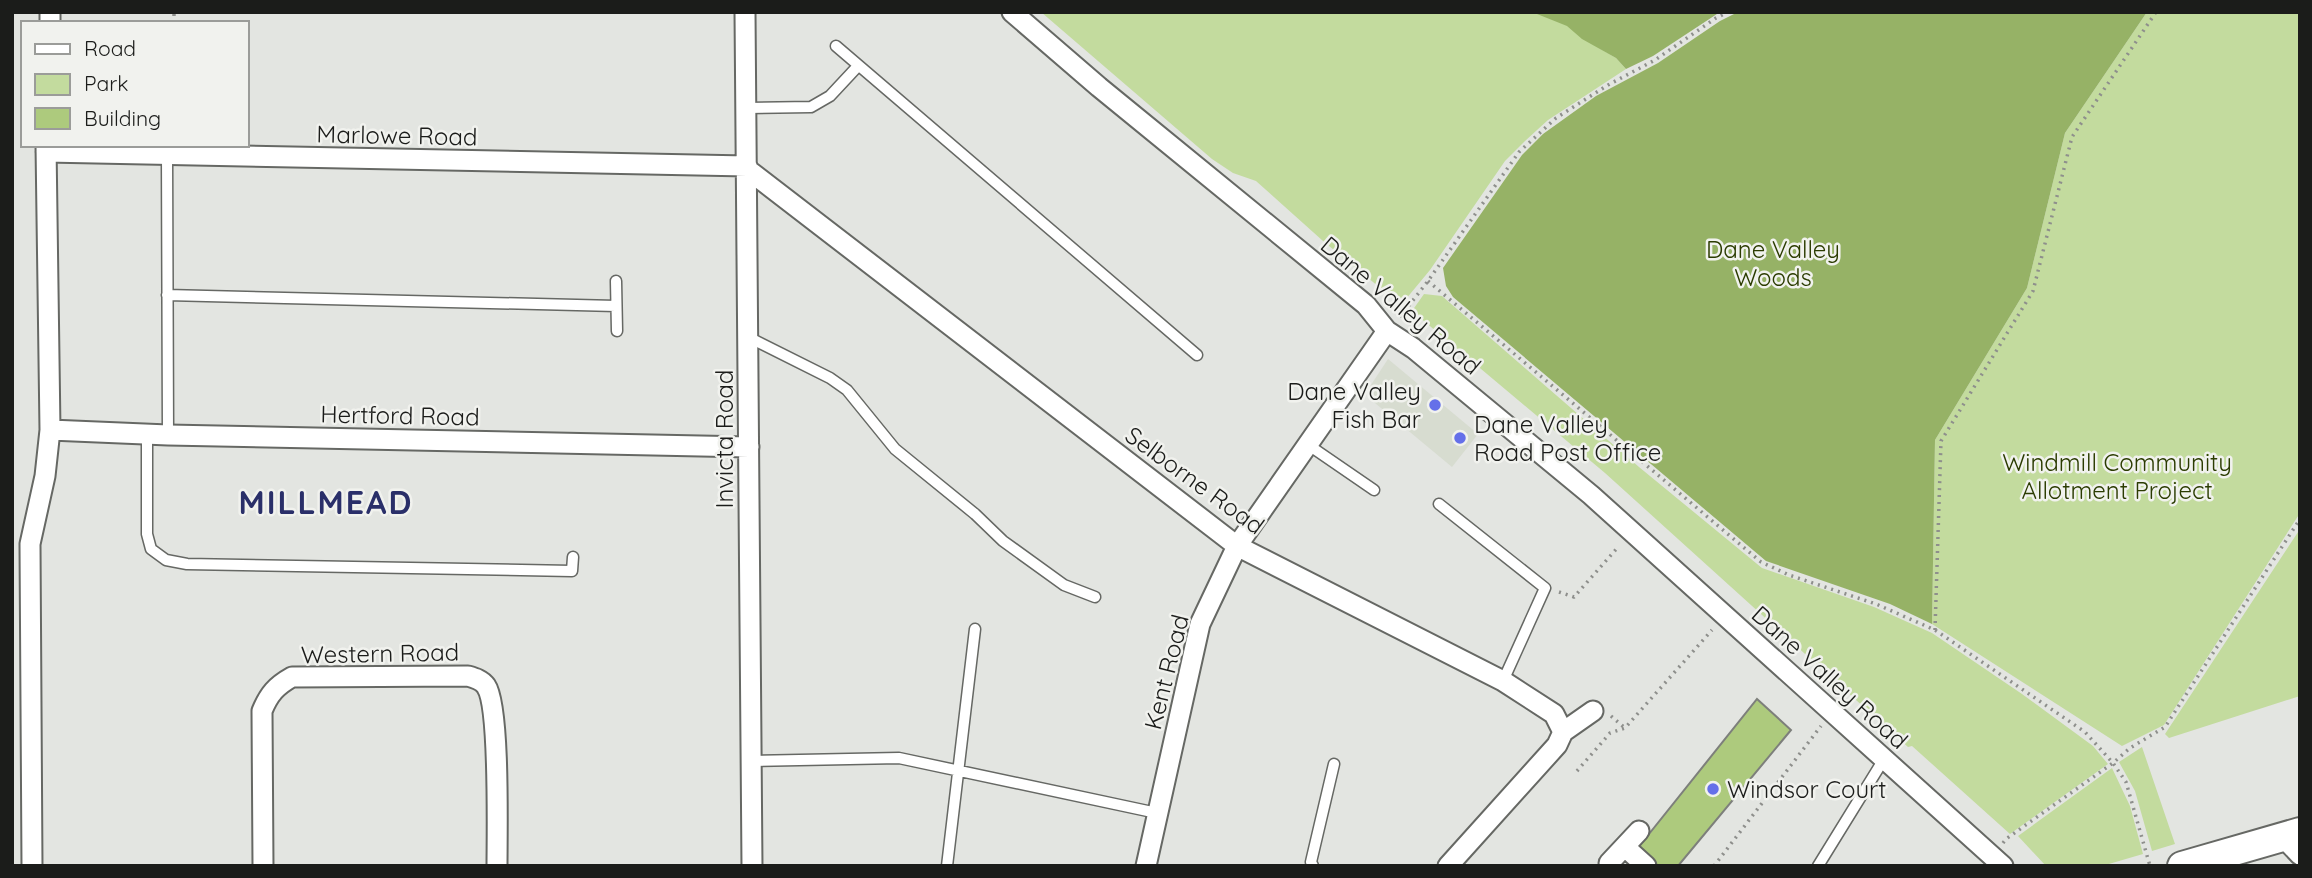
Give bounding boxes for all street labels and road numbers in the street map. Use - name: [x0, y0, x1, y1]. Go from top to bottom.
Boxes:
- street label: Marlowe Road: [316, 119, 478, 151]
- street label: Dane Valley Road: [1315, 229, 1487, 381]
- street label: Invicta Road: [709, 370, 739, 508]
- street label: Hertford Road: [320, 399, 480, 431]
- street label: Selborne Road: [1120, 420, 1270, 540]
- street label: Dane Valley Road: [1746, 599, 1914, 755]
- street label: Kent Road: [1137, 611, 1195, 733]
- street label: Western Road: [301, 637, 459, 669]

